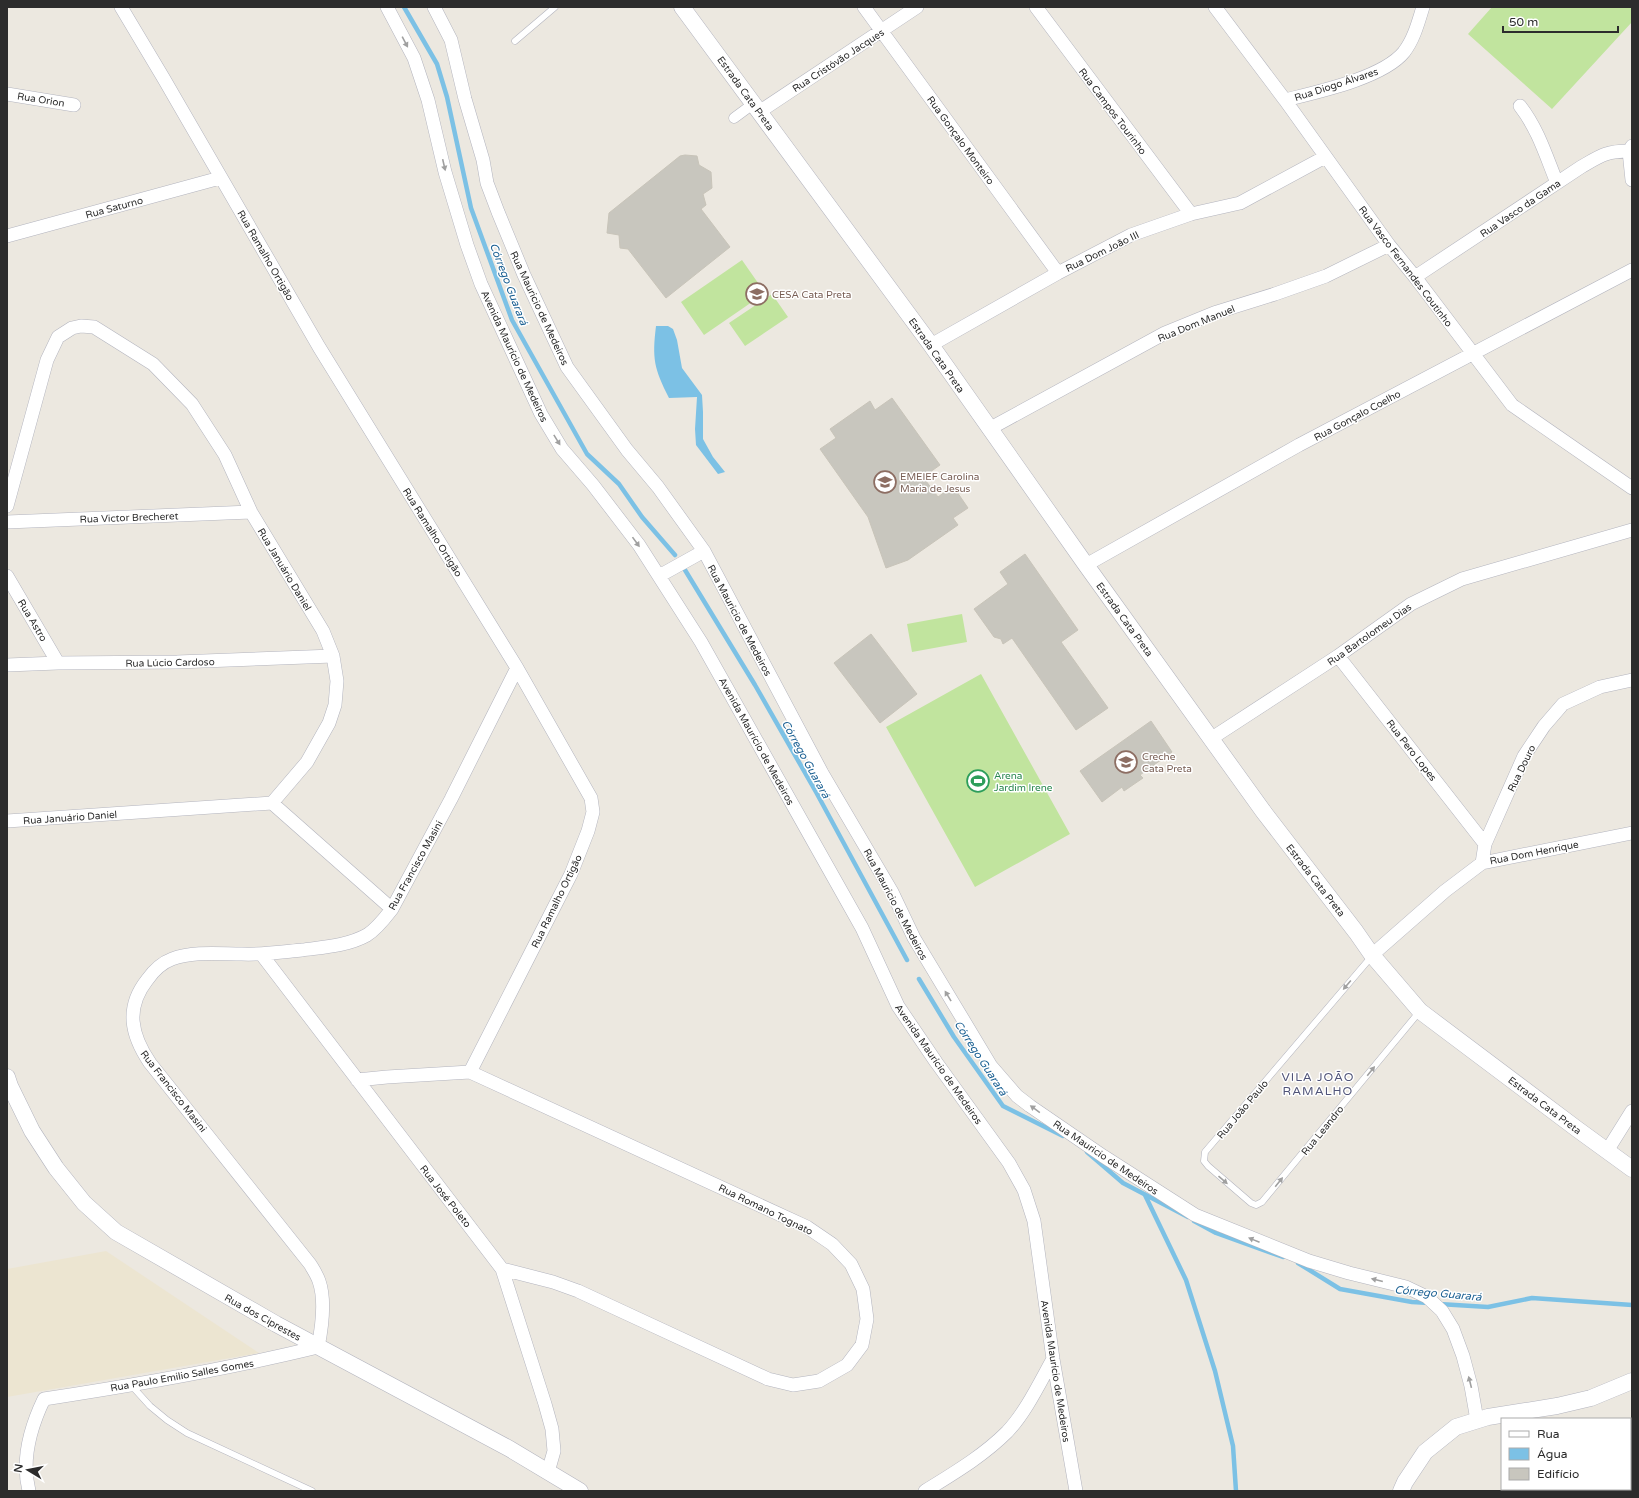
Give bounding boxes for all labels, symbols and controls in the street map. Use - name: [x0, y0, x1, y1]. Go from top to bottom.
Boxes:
- scale bar: [1503, 8, 1618, 34]
- text: 50 m: [1509, 15, 1538, 29]
- street label: Rua Cristóvão Jacques: [790, 27, 887, 95]
- one-way arrow: [402, 36, 408, 47]
- street label: Estrada Cata Preta: [714, 54, 776, 133]
- street label: Rua Campos Tourinho: [1076, 66, 1149, 157]
- street label: Rua Diogo Álvares: [1293, 66, 1380, 104]
- street label: Rua Orion: [16, 90, 65, 110]
- street label: Rua Gonçalo Monteiro: [924, 94, 996, 187]
- one-way arrow: [441, 159, 447, 171]
- street label: Rua Vasco da Gama: [1478, 177, 1563, 240]
- street label: Rua Saturno: [84, 195, 144, 221]
- street label: Rua Vasco Fernandes Coutinho: [1356, 204, 1455, 329]
- street label: Rua Ramalho Ortigão: [234, 208, 296, 303]
- street label: Rua Dom João III: [1064, 229, 1141, 275]
- water label: Córrego Guarará: [487, 241, 531, 328]
- street label: Rua Mauricio de Medeiros: [507, 250, 571, 367]
- school or university icon: CESA Cata Preta: [744, 281, 770, 307]
- street label: Avenida Maurício de Medeiros: [478, 289, 550, 424]
- place label: CESA Cata Preta: [772, 289, 851, 301]
- street label: Rua Dom Manuel: [1156, 303, 1237, 345]
- street label: Estrada Cata Preta: [906, 316, 967, 395]
- street label: Rua Gonçalo Coelho: [1312, 388, 1403, 444]
- one-way arrow: [553, 434, 560, 446]
- school or university icon: EMEIEF Carolina Maria de Jesus: [872, 469, 898, 495]
- place label: EMEIEF Carolina Maria de Jesus: [900, 471, 979, 495]
- street label: Rua Ramalho Ortigão: [400, 486, 464, 579]
- street label: Rua Victor Brecheret: [79, 510, 179, 526]
- street label: Rua Januário Daniel: [255, 526, 314, 613]
- one-way arrow: [632, 537, 641, 548]
- street label: Rua Mauricio de Medeiros: [705, 563, 774, 678]
- street label: Estrada Cata Preta: [1093, 580, 1155, 659]
- street label: Rua Astro: [15, 597, 49, 644]
- street label: Rua Bartolomeu Dias: [1325, 601, 1414, 668]
- street label: Rua Lúcio Cardoso: [125, 656, 215, 670]
- street label: Avenida Maurício de Medeiros: [716, 676, 796, 808]
- water label: Córrego Guarará: [779, 718, 833, 801]
- street label: Rua Pero Lopes: [1384, 718, 1439, 784]
- street label: Rua Douro: [1505, 743, 1538, 794]
- school or university icon: Creche Cata Preta: [1113, 749, 1139, 775]
- place label: Creche Cata Preta: [1142, 751, 1192, 775]
- sports icon: Arena Jardim Irene: [965, 768, 991, 794]
- place label: Arena Jardim Irene: [994, 770, 1053, 794]
- street label: Rua Januário Daniel: [23, 809, 117, 827]
- street label: Rua Francisco Masini: [386, 819, 445, 912]
- street label: Rua Dom Henrique: [1489, 838, 1580, 867]
- street label: Estrada Cata Preta: [1283, 842, 1347, 919]
- street label: Rua Mauricio de Medeiros: [861, 847, 930, 962]
- street label: Rua Ramalho Ortigão: [529, 853, 585, 950]
- one-way arrow: [1342, 980, 1351, 990]
- one-way arrow: [944, 990, 951, 1002]
- street label: Avenida Maurício de Medeiros: [892, 1002, 985, 1127]
- water label: Córrego Guarará: [951, 1018, 1010, 1099]
- street label: Rua Francisco Masini: [138, 1048, 209, 1135]
- one-way arrow: [1366, 1065, 1375, 1076]
- district label: VILA JOÃO RAMALHO: [1281, 1070, 1355, 1098]
- street label: Estrada Cata Preta: [1505, 1074, 1583, 1137]
- street label: Rua João Paulo: [1215, 1078, 1271, 1142]
- street label: Rua Leandro: [1299, 1103, 1347, 1158]
- one-way arrow: [1029, 1105, 1040, 1113]
- street label: Rua Mauricio de Medeiros: [1051, 1118, 1161, 1198]
- street label: Rua José Poleto: [417, 1163, 473, 1230]
- one-way arrow: [1218, 1175, 1229, 1184]
- one-way arrow: [1275, 1176, 1284, 1187]
- street label: Rua Romano Tognato: [716, 1182, 815, 1238]
- one-way arrow: [1247, 1236, 1259, 1242]
- one-way arrow: [1371, 1277, 1383, 1283]
- water label: Córrego Guarará: [1394, 1283, 1483, 1304]
- street label: Rua dos Ciprestes: [222, 1292, 303, 1344]
- street label: Avenida Maurício de Medeiros: [1038, 1299, 1072, 1443]
- street label: Rua Paulo Emilio Salles Gomes: [109, 1357, 255, 1395]
- one-way arrow: [1467, 1375, 1473, 1387]
- legend: [1501, 1418, 1631, 1490]
- text: Rua: [1537, 1427, 1560, 1441]
- text: Água: [1537, 1447, 1567, 1461]
- north arrow: [8, 1450, 48, 1490]
- text: N: [11, 1463, 26, 1474]
- text: Edifício: [1537, 1467, 1579, 1481]

